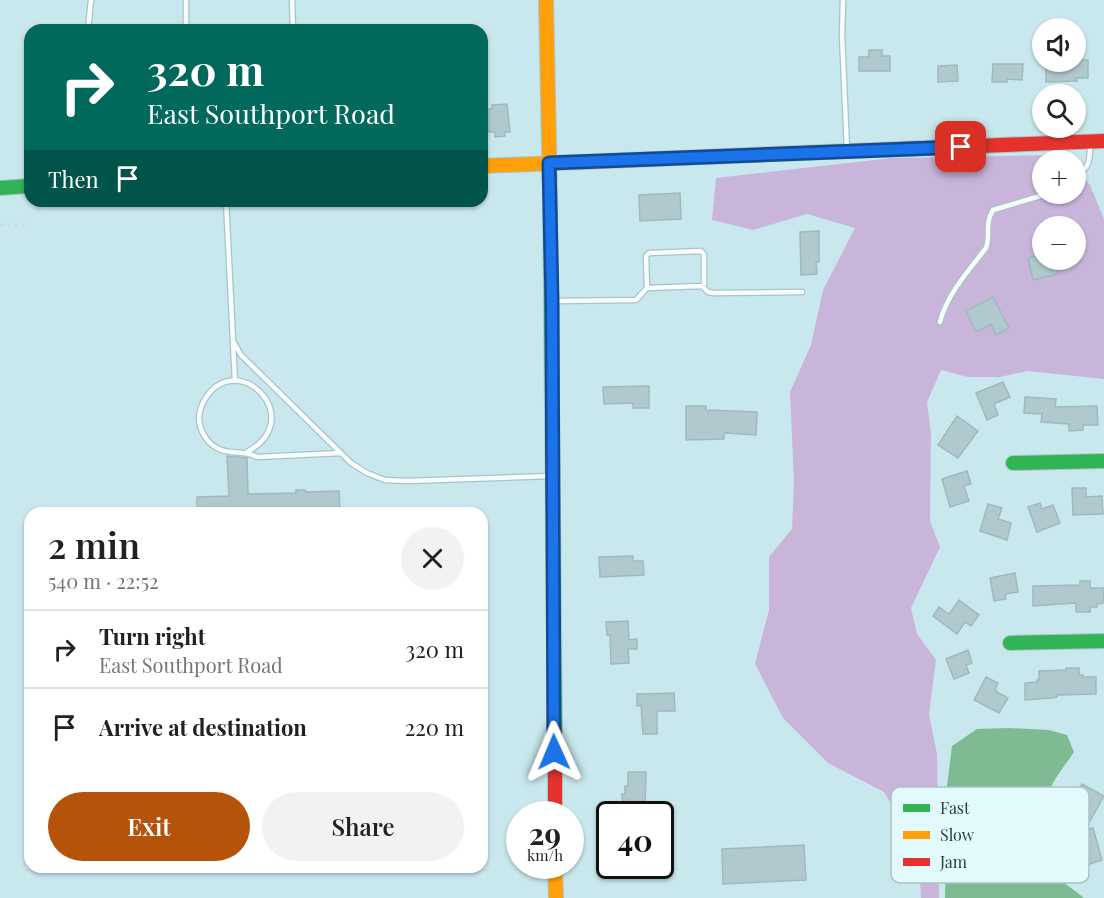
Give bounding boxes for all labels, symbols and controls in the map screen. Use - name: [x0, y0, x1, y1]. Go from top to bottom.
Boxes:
- map controls: [1032, 18, 1086, 270]
- button: sound: [1032, 18, 1086, 72]
- text: 320 m: [147, 41, 264, 97]
- icon: right: [48, 48, 126, 126]
- button: search: [1032, 84, 1086, 138]
- text: East Southport Road: [147, 95, 395, 131]
- pin: [935, 121, 986, 172]
- icon: arrive: [944, 130, 977, 163]
- button: +: [1032, 150, 1086, 204]
- icon: arrive: [111, 162, 144, 195]
- text: Then: [48, 164, 99, 194]
- button: −: [1032, 216, 1086, 270]
- text: 2 min: [48, 520, 140, 568]
- button: close: [401, 527, 464, 590]
- text: 540 m · 22:52: [48, 567, 159, 594]
- text: Turn right: [99, 621, 205, 651]
- icon: right: [48, 633, 81, 666]
- text: 320 m: [405, 634, 464, 664]
- text: East Southport Road: [99, 651, 283, 678]
- icon: arrive: [48, 711, 81, 744]
- text: Arrive at destination: [99, 712, 307, 742]
- text: 220 m: [405, 712, 464, 742]
- position arrow: [522, 720, 586, 784]
- legend: [891, 787, 1089, 883]
- button: Exit: [48, 792, 250, 861]
- button: Share: [262, 792, 464, 861]
- text: Fast: [940, 797, 970, 818]
- speed limit sign: 40: [596, 801, 674, 879]
- text: 29: [529, 813, 561, 853]
- text: Slow: [940, 824, 975, 845]
- text: km/h: [527, 845, 563, 865]
- text: Jam: [939, 851, 967, 872]

